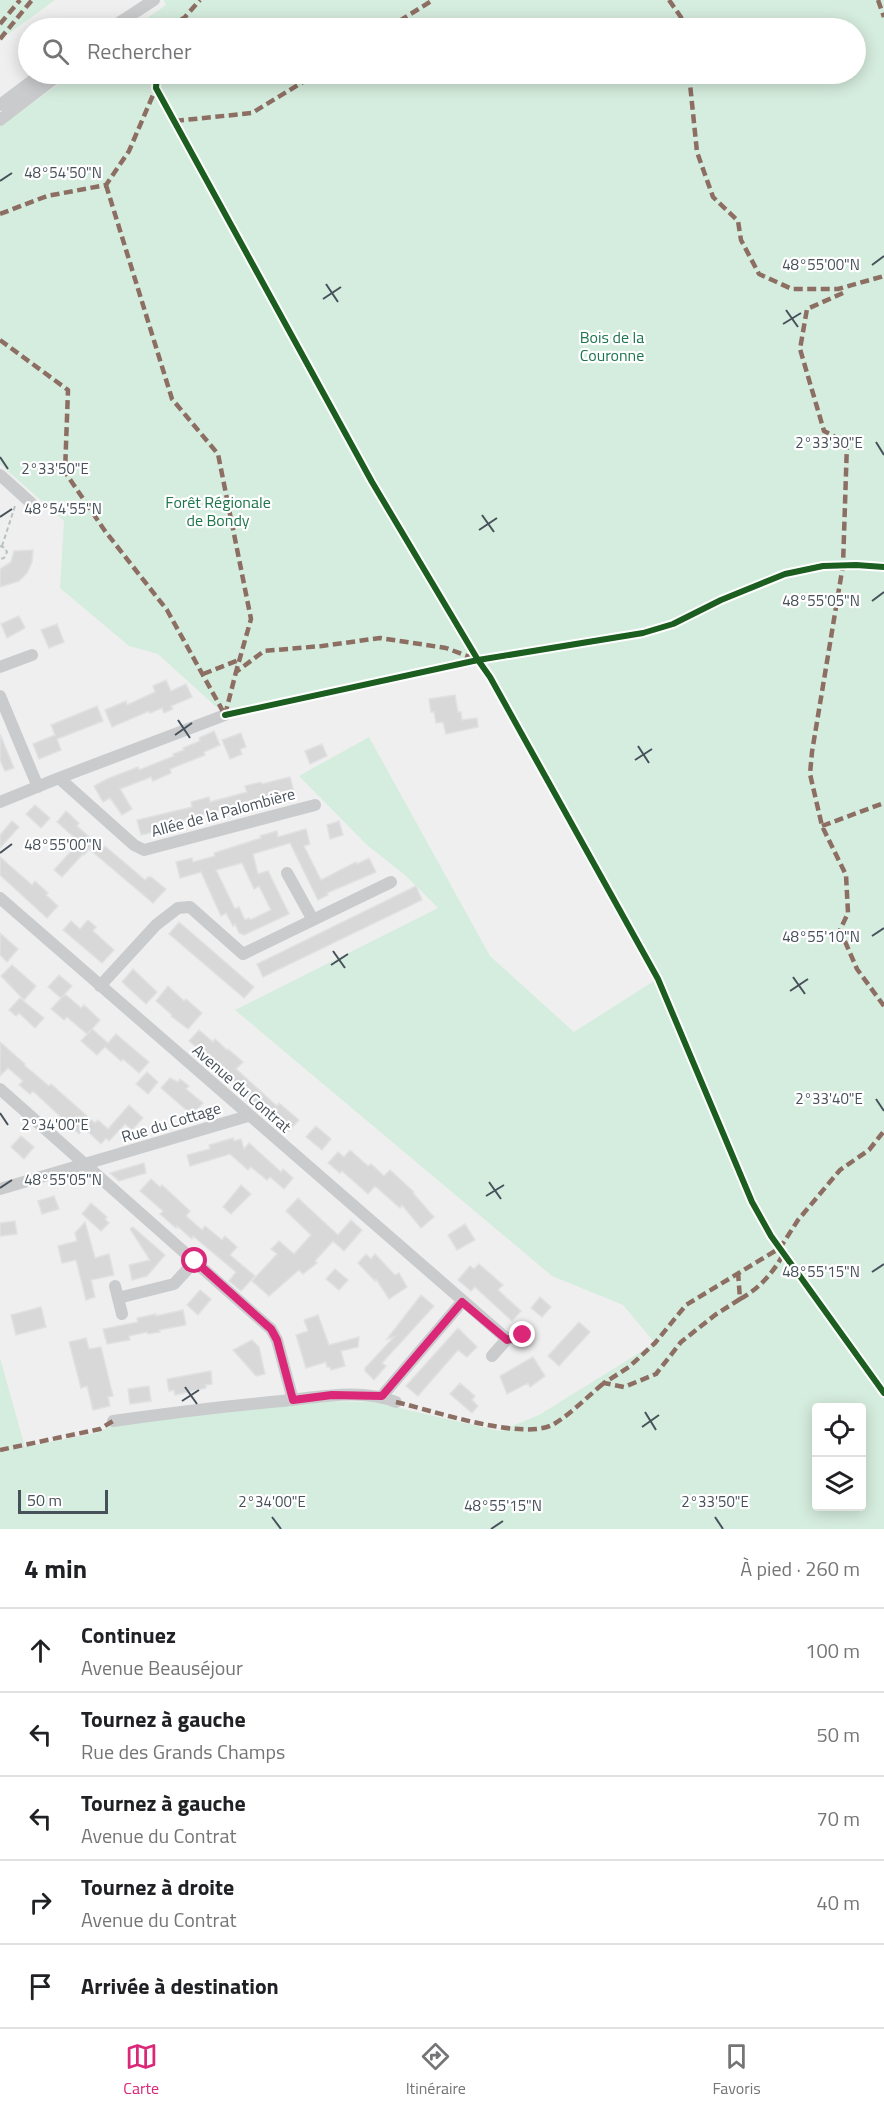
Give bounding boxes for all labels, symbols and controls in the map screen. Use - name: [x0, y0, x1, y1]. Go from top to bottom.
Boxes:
- search box: [18, 18, 866, 84]
- text: Rechercher: [87, 34, 192, 68]
- icon: search: [39, 35, 72, 68]
- text: 48°54'50"N: [24, 161, 102, 184]
- text: 48°55'00"N: [782, 253, 860, 276]
- park label: Bois de la Couronne: [580, 325, 644, 367]
- text: 2°33'30"E: [795, 431, 863, 454]
- text: 2°33'50"E: [21, 457, 89, 480]
- park label: Forêt Régionale de Bondy: [165, 490, 271, 532]
- text: 48°54'55"N: [24, 497, 102, 520]
- text: 48°55'05"N: [782, 589, 860, 612]
- street label: Allée de la Palombière: [148, 781, 298, 843]
- text: 48°55'00"N: [24, 833, 102, 856]
- text: 48°55'10"N: [782, 925, 860, 948]
- street label: Avenue du Contrat: [187, 1038, 297, 1138]
- text: 2°33'40"E: [795, 1087, 863, 1110]
- street label: Rue du Cottage: [118, 1095, 224, 1149]
- text: 2°34'00"E: [21, 1113, 89, 1136]
- text: 48°55'05"N: [24, 1168, 102, 1191]
- route start: [181, 1247, 207, 1273]
- text: 48°55'15"N: [782, 1260, 860, 1283]
- route end: [509, 1321, 535, 1347]
- map controls: [812, 1403, 866, 1511]
- button: locate: [812, 1403, 866, 1457]
- button: layers: [812, 1457, 866, 1511]
- scale bar: [18, 1487, 108, 1514]
- text: 50 m: [27, 1488, 62, 1512]
- text: 2°34'00"E: [238, 1490, 306, 1513]
- text: 2°33'50"E: [681, 1490, 749, 1513]
- text: 48°55'15"N: [464, 1494, 542, 1517]
- text: 4 min: [24, 1549, 87, 1588]
- text: À pied · 260 m: [740, 1553, 860, 1584]
- text: Continuez: [81, 1618, 176, 1652]
- icon: ahead: [24, 1634, 57, 1667]
- text: 100 m: [805, 1635, 860, 1666]
- text: Avenue Beauséjour: [81, 1652, 243, 1683]
- text: Tournez à gauche: [81, 1702, 246, 1736]
- icon: left: [24, 1718, 57, 1751]
- text: 50 m: [816, 1719, 860, 1750]
- text: Rue des Grands Champs: [81, 1736, 285, 1767]
- text: Tournez à gauche: [81, 1786, 246, 1820]
- icon: left: [24, 1802, 57, 1835]
- text: 70 m: [816, 1803, 860, 1834]
- text: Avenue du Contrat: [81, 1820, 236, 1851]
- text: Tournez à droite: [81, 1870, 234, 1904]
- icon: right: [24, 1886, 57, 1919]
- text: 40 m: [816, 1887, 860, 1918]
- text: Avenue du Contrat: [81, 1904, 236, 1935]
- text: Arrivée à destination: [81, 1969, 279, 2003]
- icon: arrive: [24, 1970, 57, 2003]
- tab: Carte: [123, 2040, 159, 2100]
- tab: Itinéraire: [406, 2040, 466, 2100]
- tab: Favoris: [712, 2040, 761, 2100]

